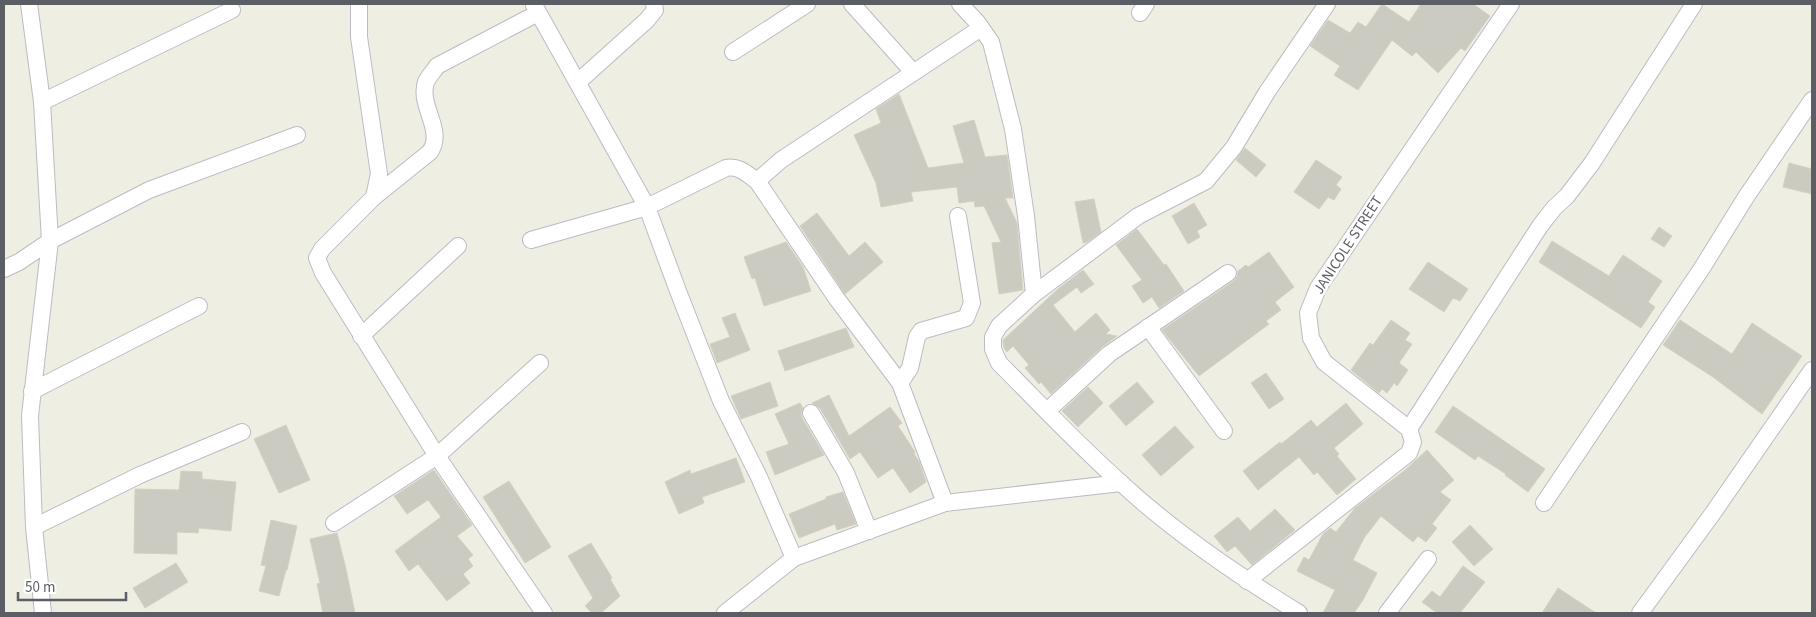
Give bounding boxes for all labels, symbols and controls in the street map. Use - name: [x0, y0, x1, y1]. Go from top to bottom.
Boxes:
- street label: JANICOLE STREET: [1308, 192, 1388, 298]
- scale bar: [18, 570, 125, 602]
- text: 50 m: [25, 577, 55, 598]

